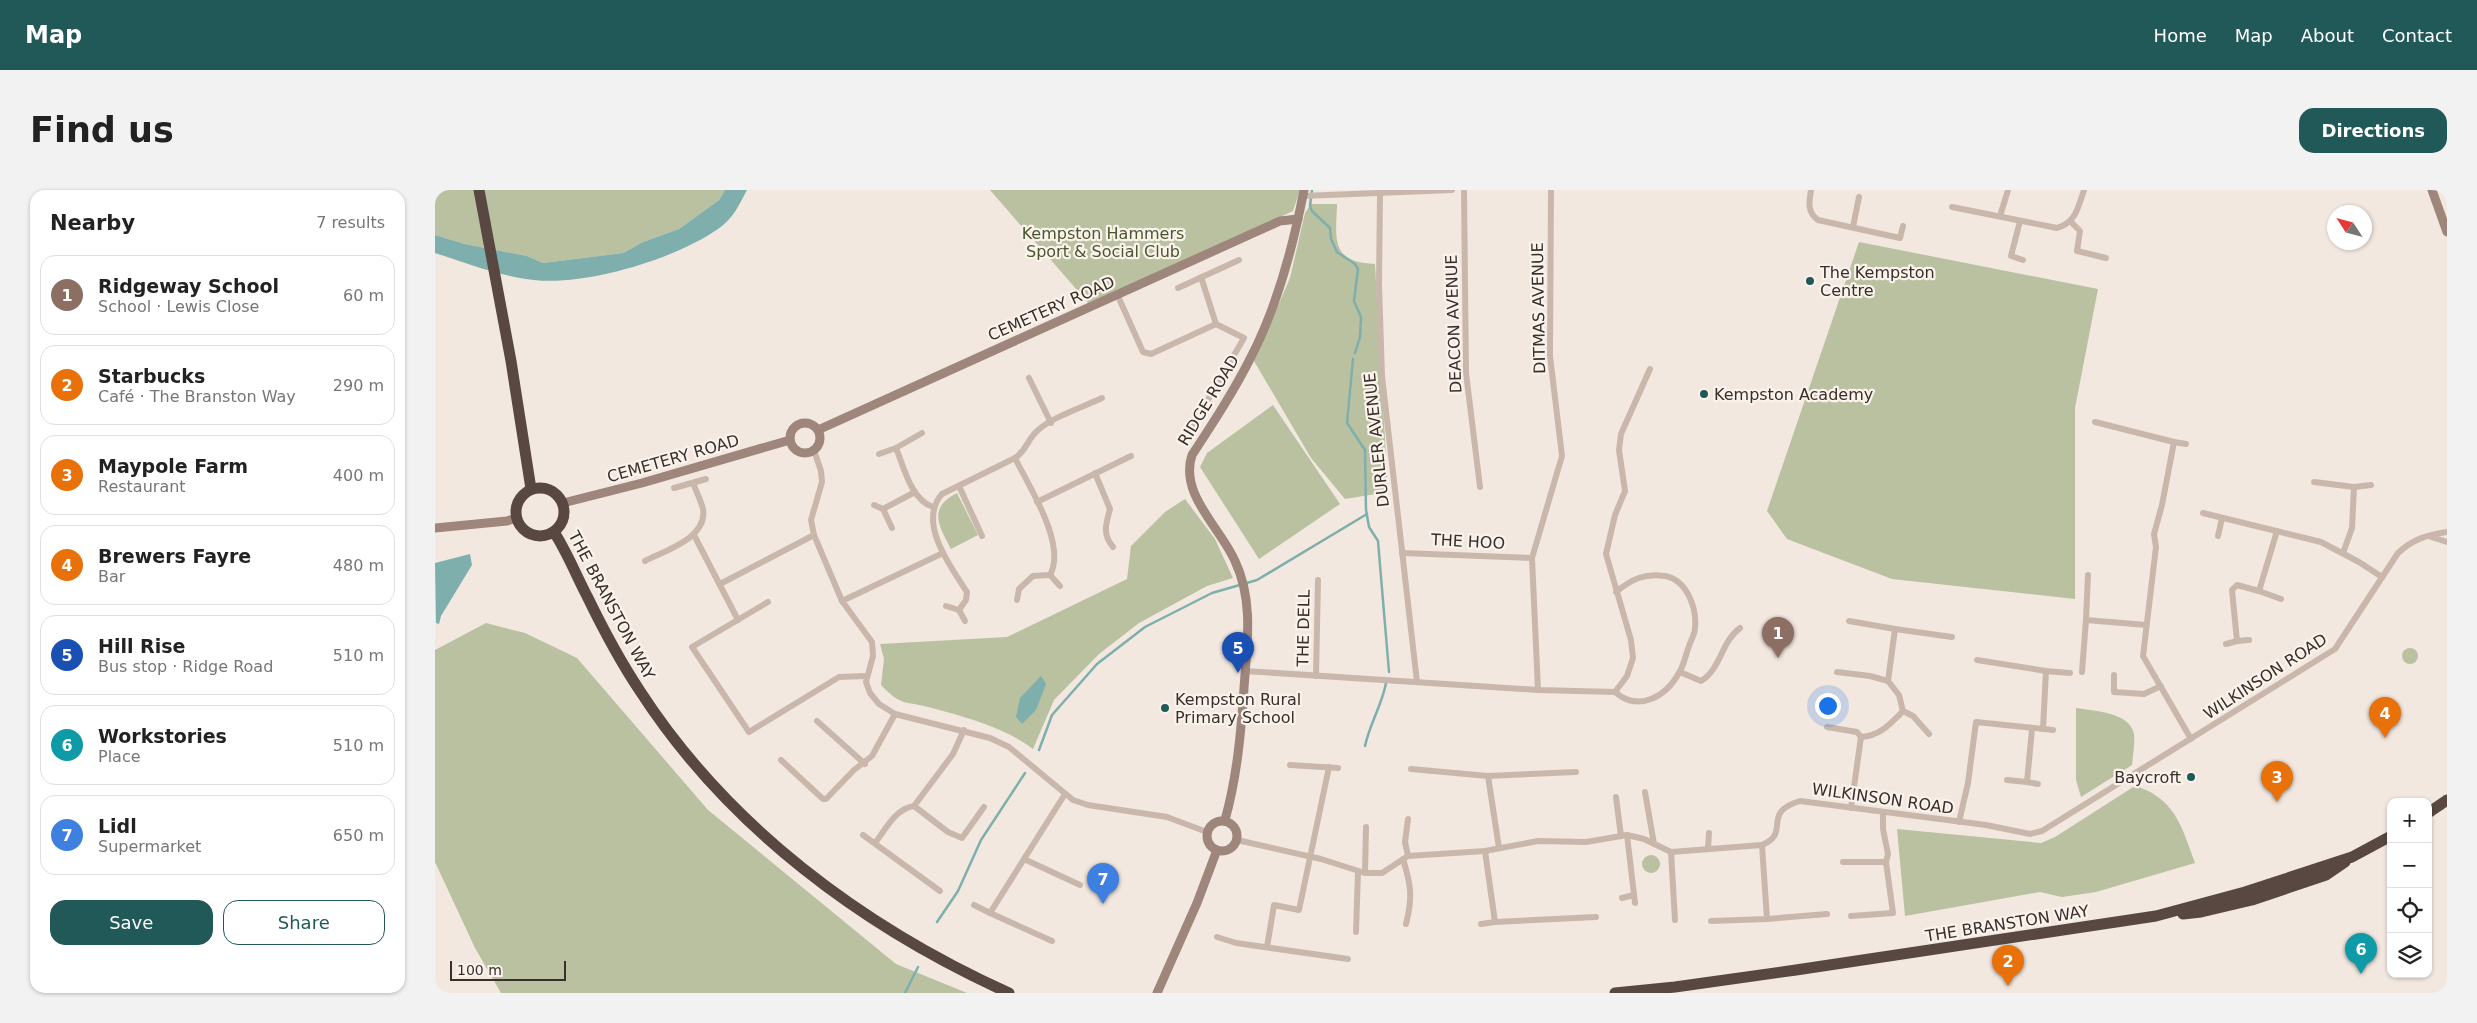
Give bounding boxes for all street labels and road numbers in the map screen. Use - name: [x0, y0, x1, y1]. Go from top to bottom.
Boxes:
- street label: DITMAS AVENUE: [1528, 242, 1549, 374]
- street label: DEACON AVENUE: [1442, 254, 1465, 394]
- street label: CEMETERY ROAD: [985, 272, 1118, 345]
- street label: RIDGE ROAD: [1174, 351, 1243, 449]
- street label: DURLER AVENUE: [1360, 372, 1393, 508]
- street label: CEMETERY ROAD: [605, 431, 741, 486]
- street label: THE BRANSTON WAY: [564, 527, 659, 683]
- street label: THE HOO: [1429, 530, 1506, 553]
- street label: THE DELL: [1293, 589, 1314, 668]
- street label: WILKINSON ROAD: [2200, 629, 2330, 723]
- street label: WILKINSON ROAD: [1811, 779, 1955, 818]
- street label: THE BRANSTON WAY: [1923, 901, 2090, 946]

